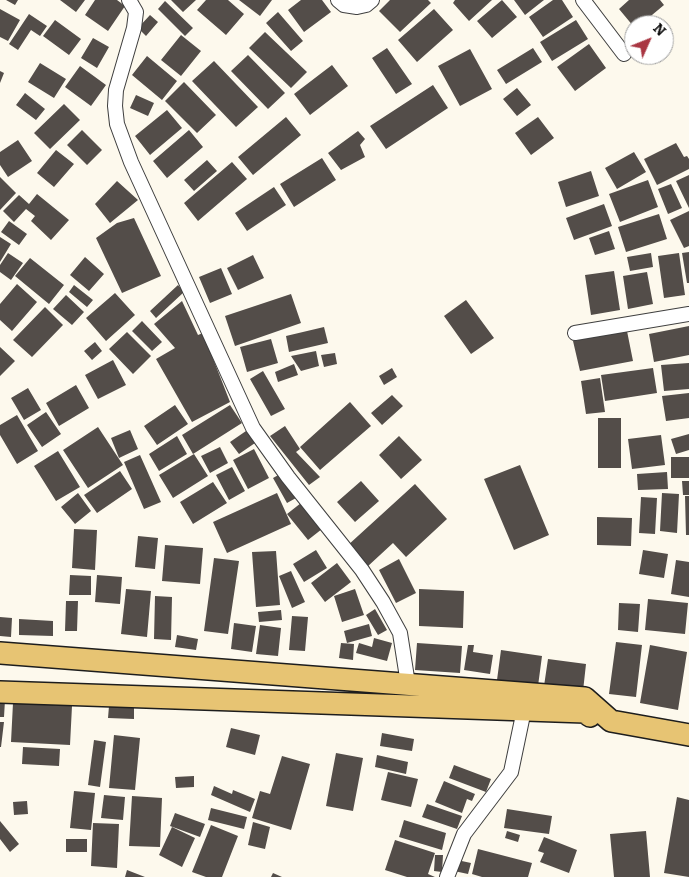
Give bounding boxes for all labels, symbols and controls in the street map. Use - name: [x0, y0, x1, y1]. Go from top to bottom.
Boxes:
- north arrow: [624, 15, 674, 65]
- text: N: [650, 20, 669, 40]

